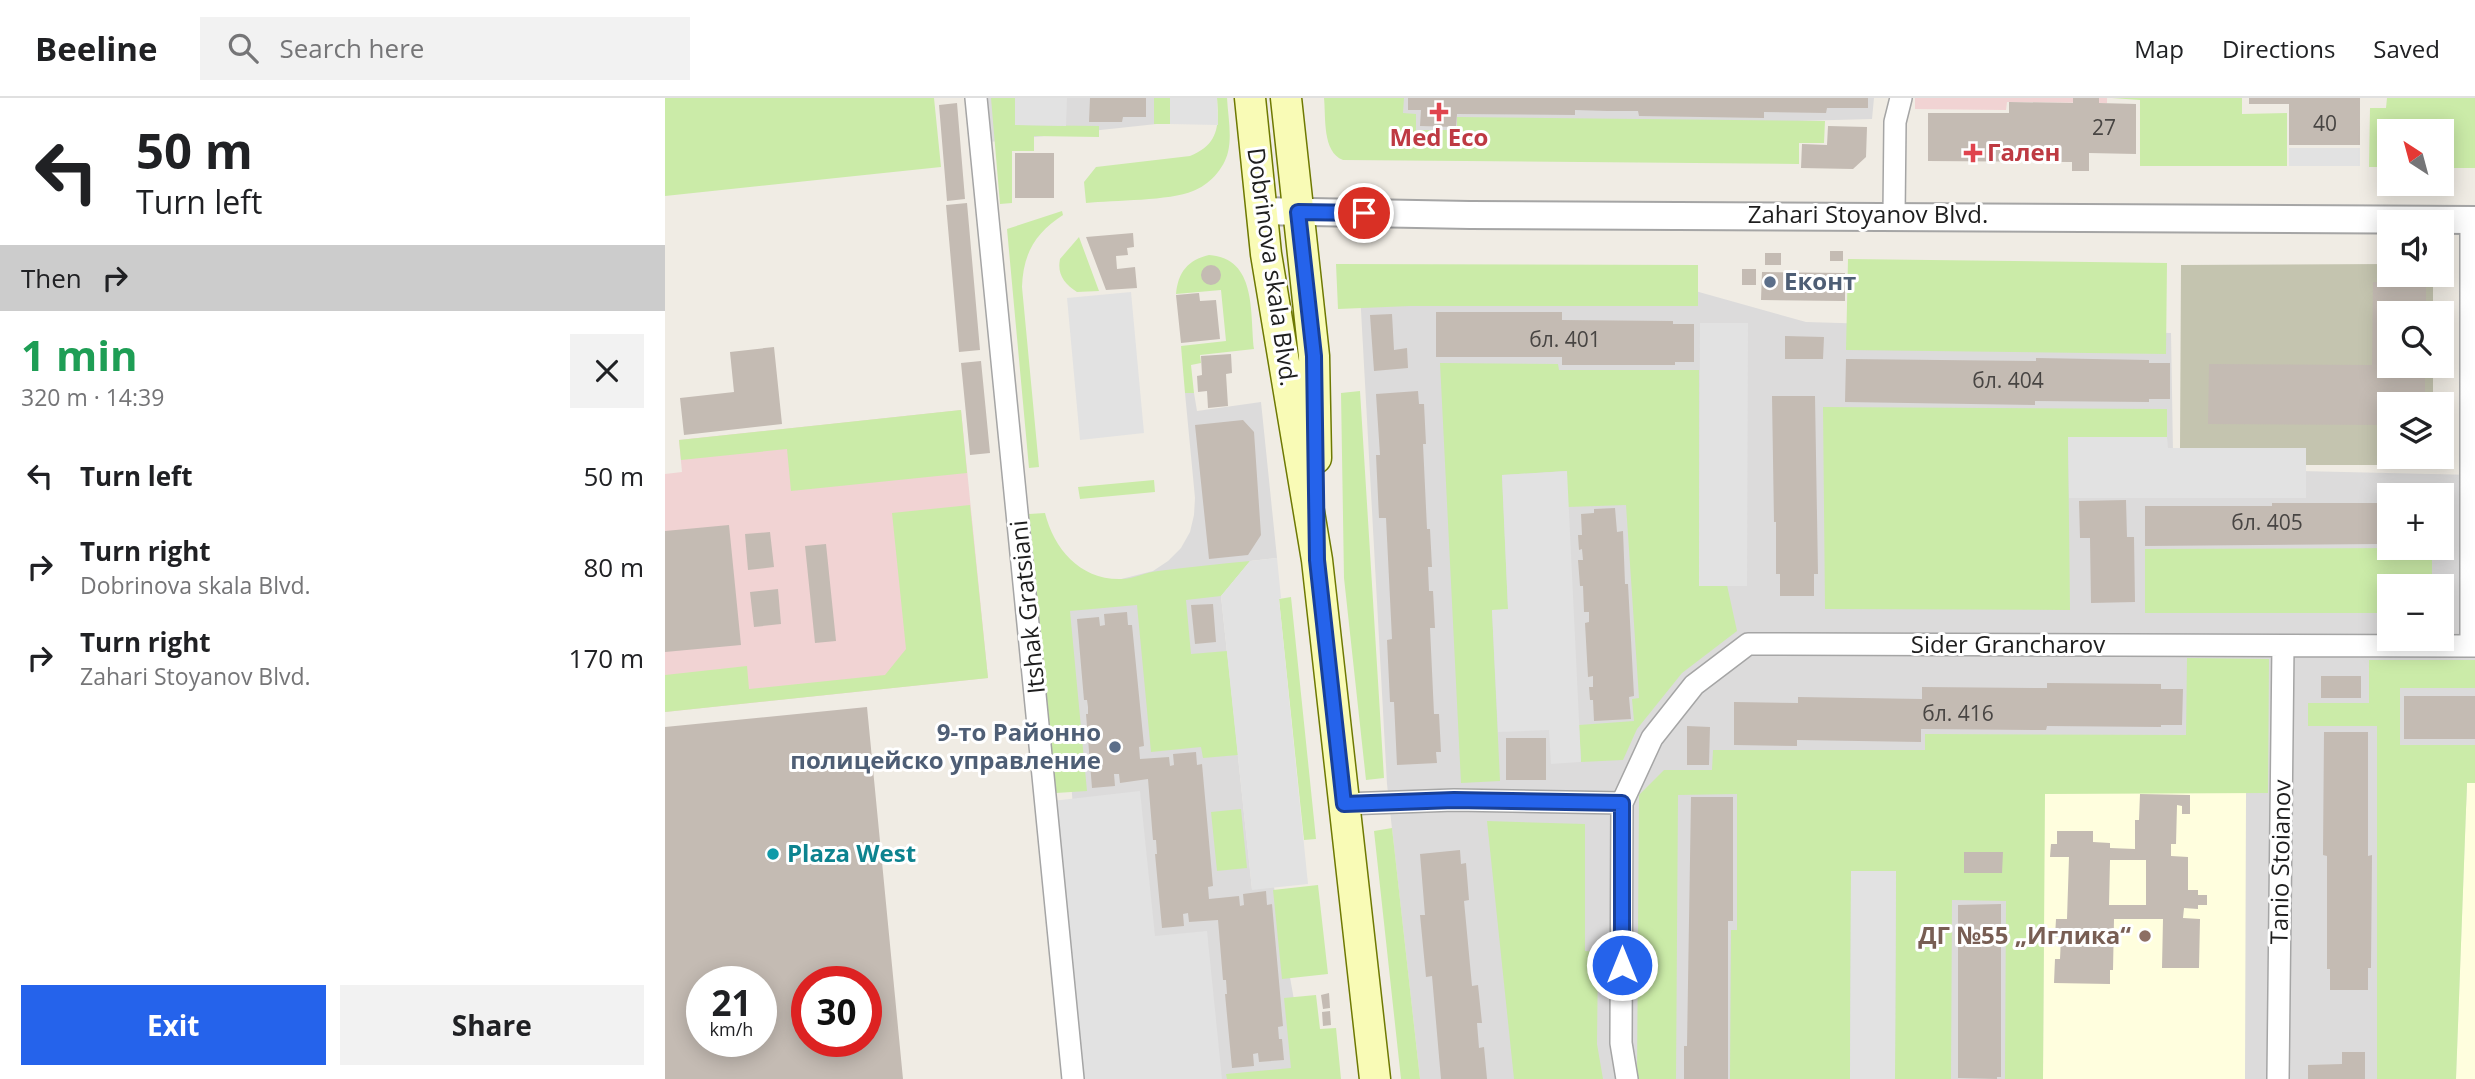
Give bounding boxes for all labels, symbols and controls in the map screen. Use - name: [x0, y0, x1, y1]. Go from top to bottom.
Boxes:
- search box: [200, 17, 690, 80]
- text: Beeline: [35, 26, 158, 71]
- icon: search: [224, 29, 262, 67]
- text: Search here: [280, 30, 424, 66]
- text: Map: [2134, 32, 2184, 65]
- text: Directions: [2222, 32, 2335, 65]
- text: Saved: [2373, 32, 2440, 65]
- marker: Med Eco: [1431, 104, 1447, 120]
- house number: 40: [2313, 109, 2337, 137]
- house number: 27: [2092, 113, 2116, 141]
- text: 50 m: [136, 117, 253, 183]
- north arrow: [2377, 119, 2453, 196]
- map controls: [2377, 119, 2454, 651]
- place label: Med Eco: [1390, 120, 1488, 153]
- icon: left: [21, 126, 112, 217]
- place label: Гален: [1987, 135, 2061, 168]
- street label: Dobrinova skala Blvd.: [1240, 145, 1307, 388]
- marker: Гален: [1965, 145, 1981, 161]
- text: Turn left: [136, 180, 262, 223]
- pin: [1334, 183, 1394, 243]
- icon: arrive: [1345, 194, 1383, 232]
- street label: Zahari Stoyanov Blvd.: [1748, 197, 1988, 230]
- button: sound: [2377, 210, 2454, 287]
- icon: right: [96, 259, 134, 297]
- text: Then: [21, 260, 82, 296]
- place label: Еконт: [1784, 264, 1856, 297]
- marker: Еконт: [1762, 274, 1778, 290]
- button: search: [2377, 301, 2454, 378]
- house number: бл. 401: [1529, 325, 1601, 353]
- text: 1 min: [21, 326, 138, 383]
- button: close: [570, 334, 644, 408]
- house number: бл. 404: [1972, 366, 2044, 394]
- text: 320 m · 14:39: [21, 381, 164, 413]
- button: layers: [2377, 392, 2454, 469]
- icon: left: [21, 457, 59, 495]
- text: Turn left: [80, 458, 192, 494]
- text: 50 m: [583, 458, 644, 494]
- button: +: [2377, 483, 2454, 560]
- house number: бл. 405: [2231, 508, 2303, 536]
- street label: Itshak Gratsiani: [1001, 519, 1052, 696]
- text: Turn right: [80, 533, 211, 569]
- icon: right: [21, 548, 59, 586]
- text: 80 m: [583, 549, 644, 585]
- text: Dobrinova skala Blvd.: [80, 569, 311, 601]
- button: −: [2377, 574, 2454, 651]
- text: Turn right: [80, 624, 211, 660]
- street label: Sider Grancharov: [1911, 627, 2105, 660]
- icon: right: [21, 639, 59, 677]
- text: 170 m: [569, 640, 644, 676]
- text: Zahari Stoyanov Blvd.: [80, 660, 311, 692]
- house number: бл. 416: [1922, 699, 1994, 727]
- place label: 9-то Районно полицейско управление: [790, 715, 1101, 776]
- marker: 9-то Районно полицейско управление: [1107, 739, 1123, 755]
- street label: Tanio Stoianov: [2262, 779, 2297, 945]
- place label: Plaza West: [787, 836, 916, 869]
- marker: Plaza West: [765, 846, 781, 862]
- place label: ДГ №55 „Иглика“: [1918, 918, 2131, 951]
- position arrow: [1585, 928, 1659, 1002]
- marker: ДГ №55 „Иглика“: [2137, 928, 2153, 944]
- speed limit sign: 30: [791, 966, 882, 1057]
- text: 21: [711, 979, 752, 1026]
- button: Exit: [21, 985, 326, 1065]
- button: Share: [340, 985, 644, 1065]
- text: km/h: [710, 1017, 753, 1041]

